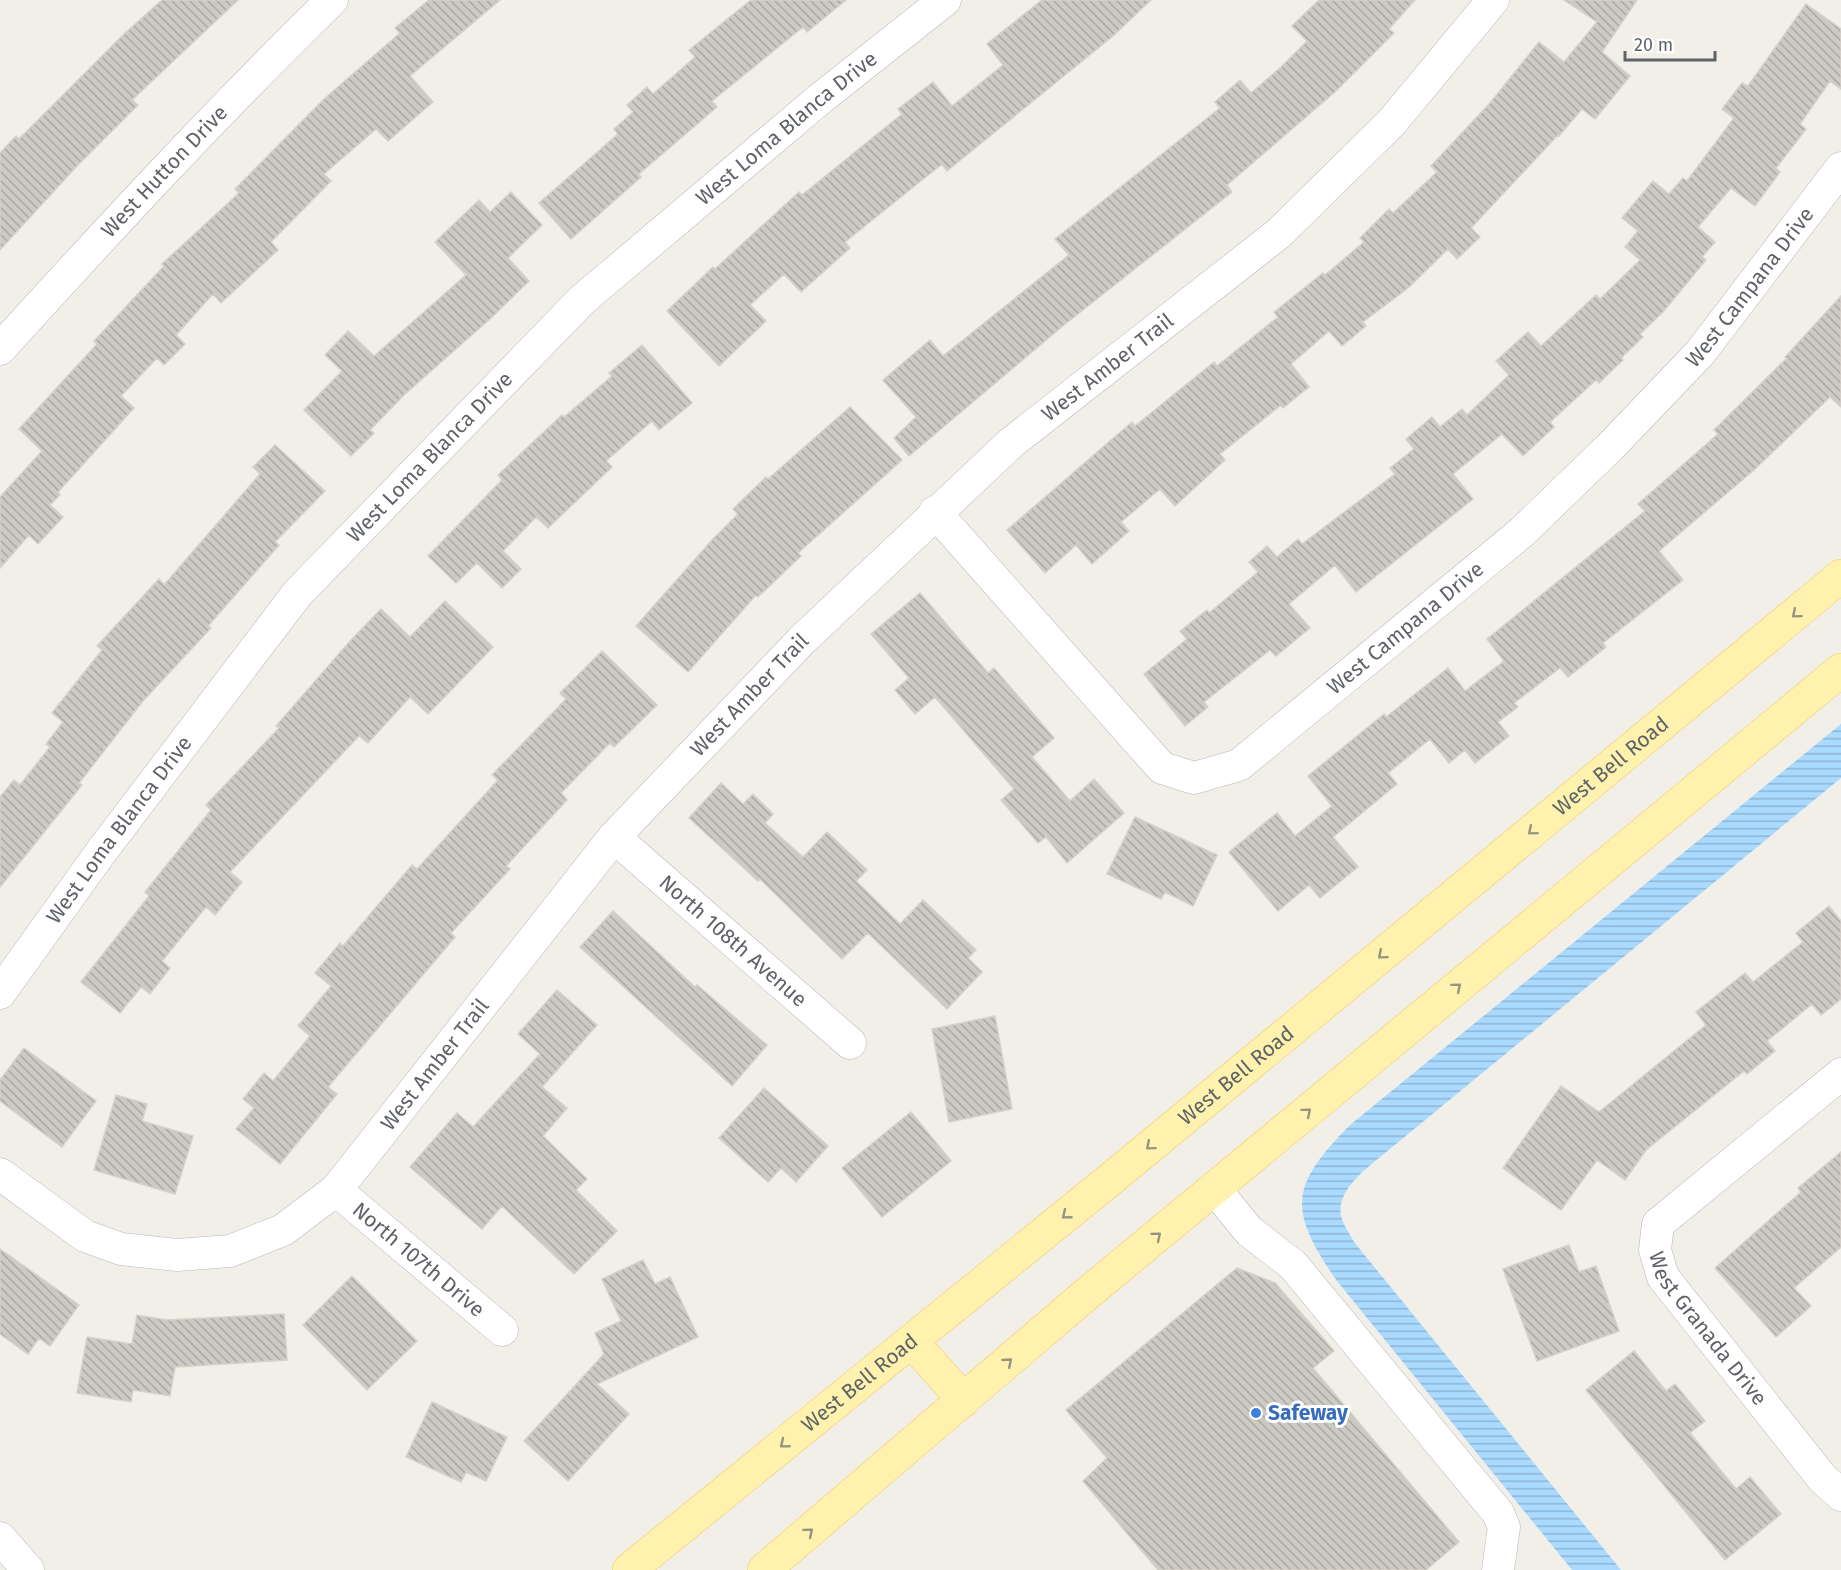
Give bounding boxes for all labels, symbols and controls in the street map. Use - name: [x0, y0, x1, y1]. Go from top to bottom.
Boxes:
- scale bar: [1625, 24, 1715, 62]
- text: 20 m: [1634, 34, 1673, 56]
- street label: West Loma Blanca Drive: [691, 46, 882, 211]
- street label: West Hutton Drive: [96, 100, 233, 243]
- street label: West Campana Drive: [1680, 202, 1819, 373]
- street label: West Amber Trail: [1037, 308, 1179, 427]
- street label: West Loma Blanca Drive: [341, 366, 518, 548]
- street label: West Campana Drive: [1322, 556, 1489, 700]
- one-way arrow: [1792, 606, 1803, 617]
- street label: West Amber Trail: [685, 628, 814, 762]
- street label: West Bell Road: [1548, 711, 1674, 821]
- street label: West Loma Blanca Drive: [41, 731, 197, 929]
- one-way arrow: [1528, 824, 1539, 835]
- street label: North 108th Avenue: [654, 869, 812, 1012]
- one-way arrow: [1378, 948, 1389, 959]
- one-way arrow: [1450, 984, 1461, 995]
- street label: West Amber Trail: [375, 994, 495, 1136]
- street label: West Bell Road: [1173, 1020, 1299, 1131]
- one-way arrow: [1300, 1108, 1311, 1119]
- one-way arrow: [1146, 1139, 1157, 1150]
- street label: North 107th Drive: [347, 1197, 490, 1323]
- one-way arrow: [1062, 1208, 1073, 1219]
- one-way arrow: [1150, 1232, 1161, 1243]
- street label: West Granada Drive: [1643, 1248, 1773, 1411]
- street label: West Bell Road: [796, 1328, 923, 1438]
- one-way arrow: [1001, 1358, 1012, 1369]
- place label: Safeway: [1268, 1400, 1348, 1426]
- marker: Safeway: [1249, 1406, 1263, 1420]
- one-way arrow: [780, 1436, 791, 1447]
- one-way arrow: [802, 1529, 813, 1540]

